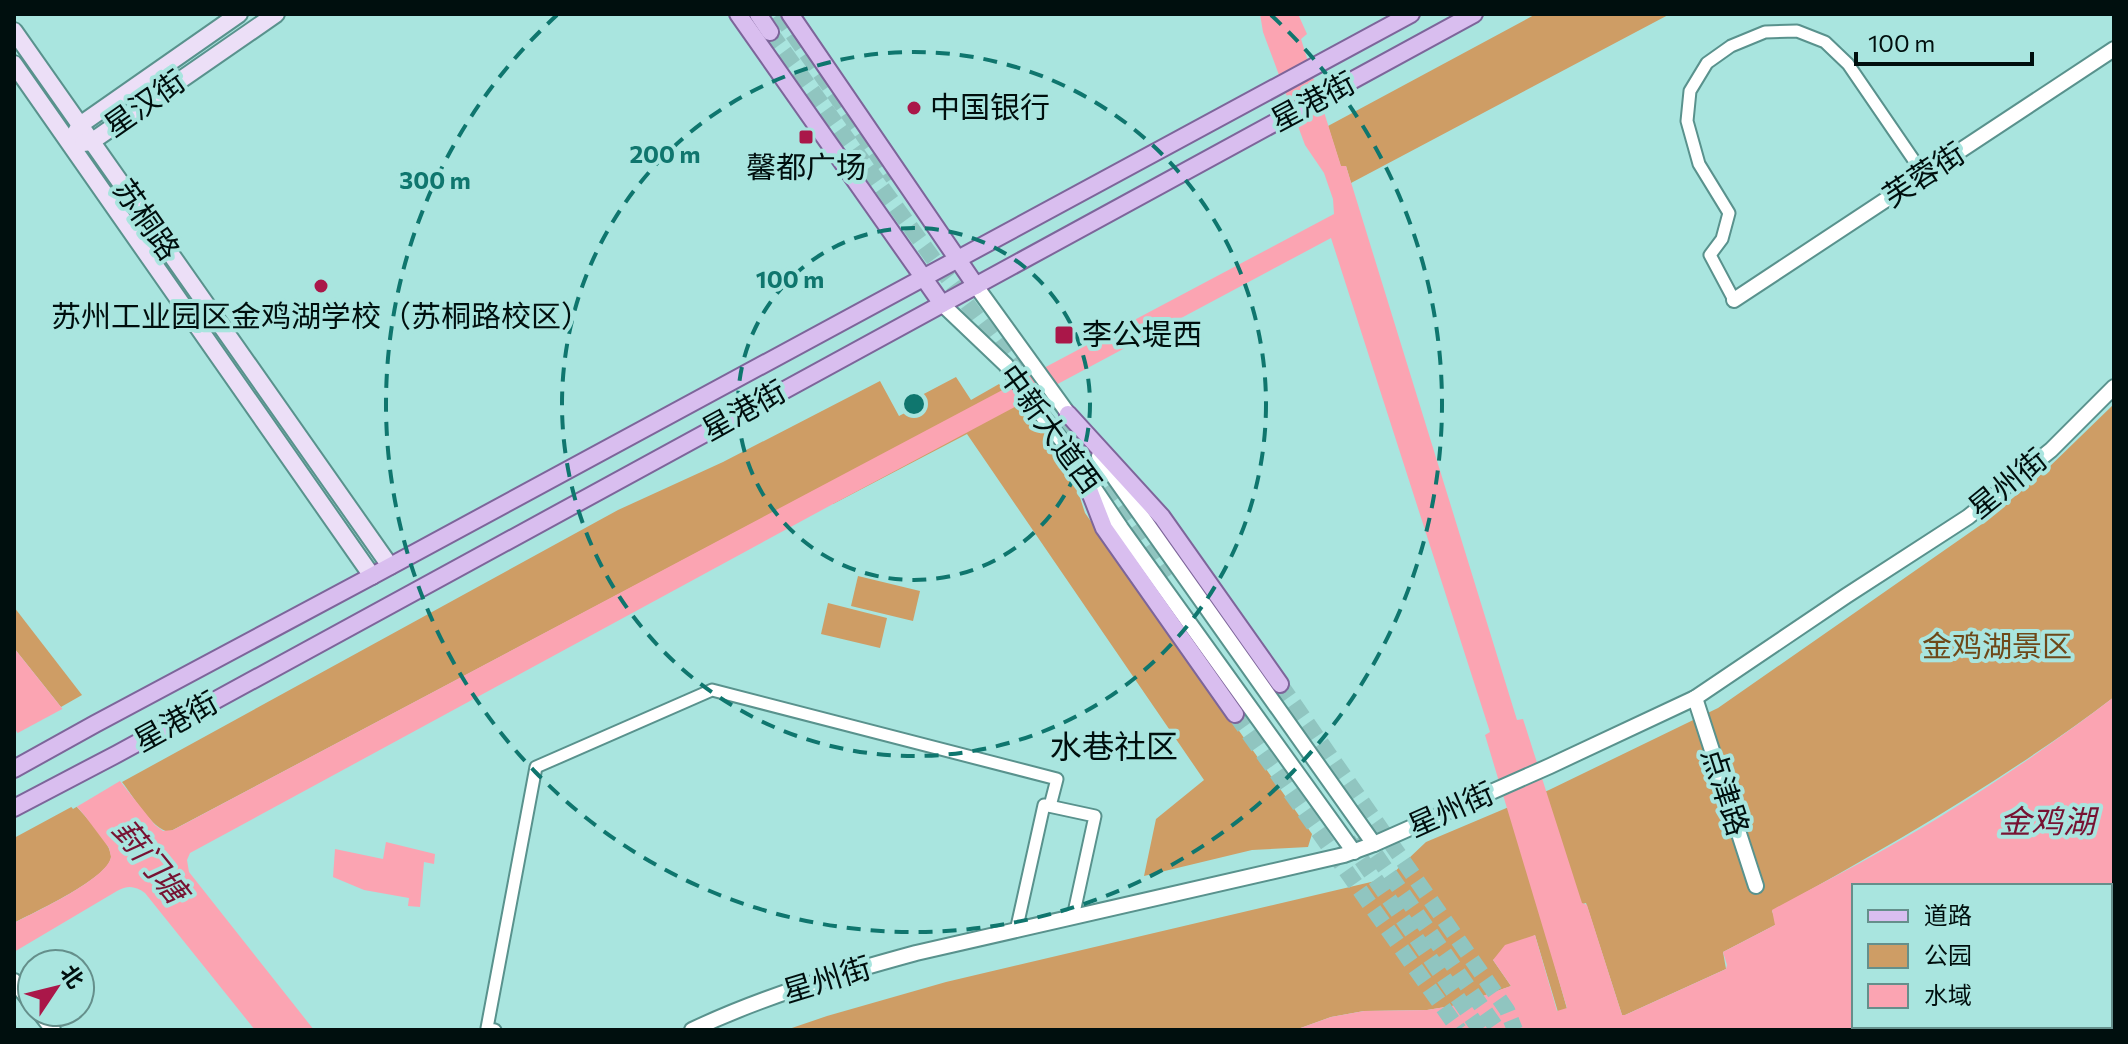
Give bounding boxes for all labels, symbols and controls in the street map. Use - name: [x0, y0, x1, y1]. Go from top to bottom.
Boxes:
- scale bar: [1856, 16, 2032, 66]
- text: 100 m: [1868, 28, 1935, 57]
- street label: 星汉街: [96, 61, 191, 143]
- street label: 星港街: [1263, 62, 1360, 137]
- place label: 中国银行: [930, 87, 1050, 124]
- marker: 中国银行: [905, 99, 923, 117]
- marker: 馨都广场: [797, 128, 815, 146]
- street label: 芙蓉街: [1875, 133, 1970, 213]
- text: 200 m: [630, 139, 700, 168]
- place label: 馨都广场: [746, 147, 866, 184]
- text: 300 m: [399, 165, 471, 194]
- street label: 苏桐路: [107, 171, 189, 266]
- text: 100 m: [756, 264, 824, 293]
- marker: 苏州工业园区金鸡湖学校（苏桐路校区）: [312, 277, 330, 295]
- place label: 苏州工业园区金鸡湖学校（苏桐路校区）: [51, 296, 591, 333]
- place label: 李公堤西: [1082, 314, 1202, 351]
- marker: 李公堤西: [1053, 324, 1075, 346]
- street label: 中新大道西: [993, 356, 1111, 499]
- street label: 星港街: [694, 371, 791, 447]
- centre of rings: [900, 390, 928, 418]
- street label: 星州街: [1960, 439, 2053, 525]
- park label: 金鸡湖景区: [1922, 626, 2072, 663]
- street label: 星港街: [126, 682, 223, 758]
- district label: 水巷社区: [1050, 725, 1178, 765]
- street label: 点津路: [1696, 743, 1759, 840]
- street label: 星州街: [1401, 773, 1499, 843]
- water label: 金鸡湖: [1999, 800, 2100, 840]
- water label: 葑门塘: [106, 810, 200, 914]
- legend: [1852, 884, 2112, 1028]
- text: 道路: [1924, 900, 1972, 929]
- text: 公园: [1924, 940, 1972, 969]
- street label: 星州街: [778, 947, 875, 1008]
- north arrow: [16, 948, 96, 1028]
- text: 北: [55, 959, 90, 993]
- text: 水域: [1924, 980, 1972, 1009]

